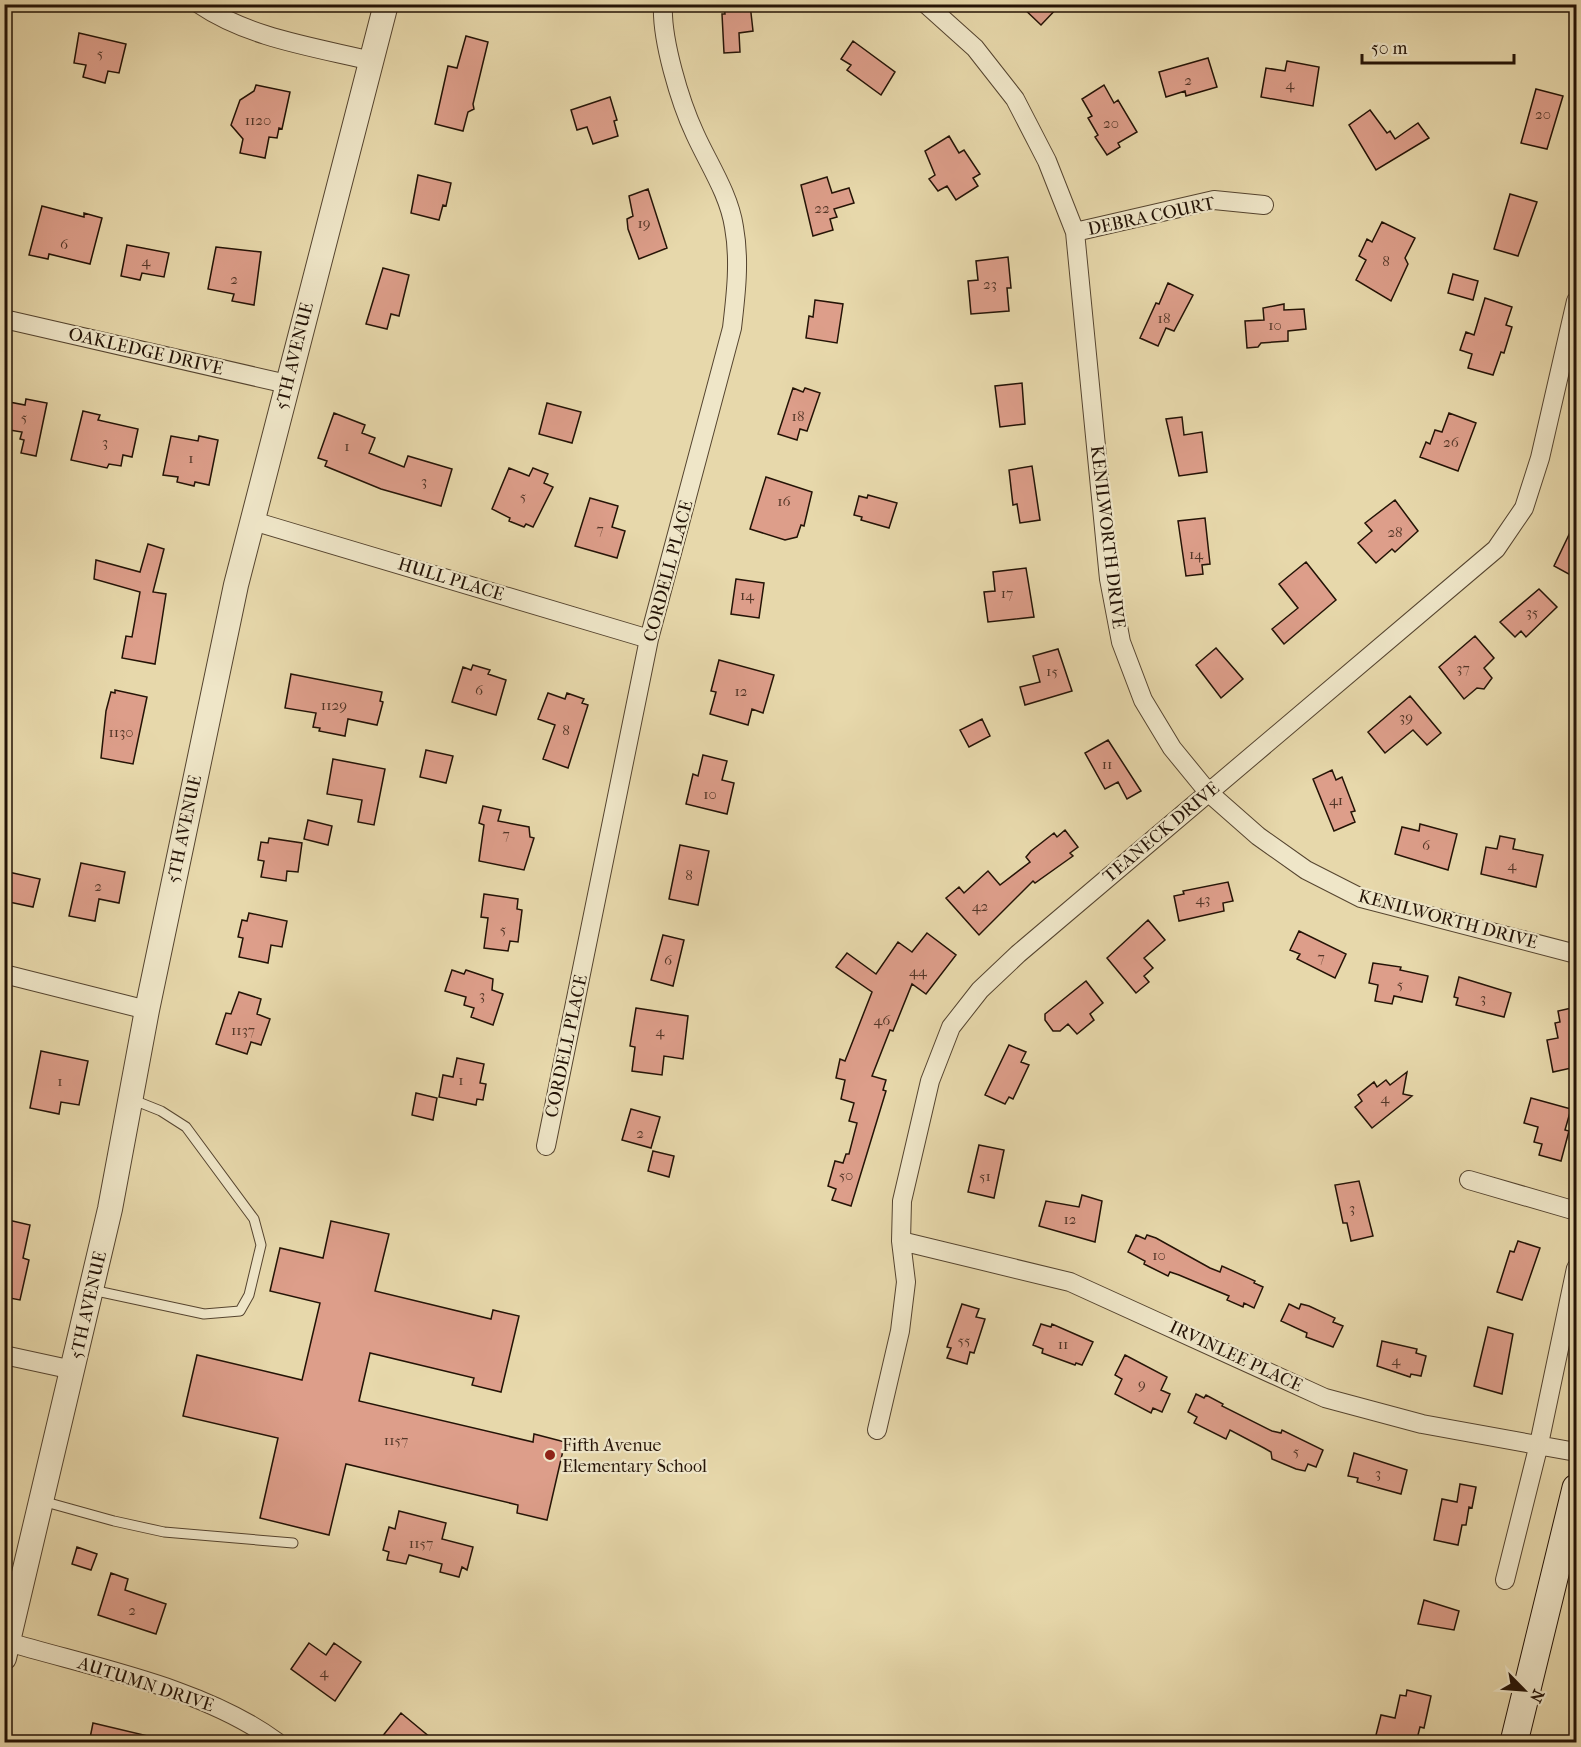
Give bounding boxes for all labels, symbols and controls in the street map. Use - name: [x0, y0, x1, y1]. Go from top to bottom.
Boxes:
- scale bar: [1362, 27, 1514, 65]
- text: 50 m: [1371, 38, 1408, 59]
- house number: 5: [97, 44, 103, 62]
- house number: 2: [1184, 71, 1192, 89]
- house number: 4: [1286, 75, 1296, 93]
- house number: 20: [1535, 105, 1551, 123]
- house number: 1120: [245, 111, 271, 129]
- house number: 20: [1103, 114, 1119, 132]
- street label: DEBRA COURT: [1086, 193, 1217, 240]
- house number: 22: [814, 199, 830, 217]
- house number: 19: [637, 214, 651, 232]
- house number: 6: [60, 235, 69, 253]
- house number: 4: [142, 252, 152, 270]
- house number: 8: [1382, 252, 1390, 270]
- house number: 2: [230, 270, 238, 288]
- house number: 23: [983, 275, 997, 293]
- street label: 5TH AVENUE: [271, 300, 318, 412]
- house number: 18: [1158, 309, 1170, 327]
- house number: 10: [1268, 316, 1282, 334]
- street label: OAKLEDGE DRIVE: [66, 323, 225, 380]
- house number: 18: [792, 407, 804, 425]
- house number: 5: [21, 408, 27, 426]
- house number: 3: [102, 433, 108, 451]
- house number: 26: [1443, 433, 1460, 451]
- house number: 1: [344, 437, 350, 455]
- street label: KENILWORTH DRIVE: [1086, 444, 1129, 630]
- house number: 1: [188, 449, 194, 467]
- house number: 3: [421, 472, 427, 490]
- house number: 5: [520, 487, 526, 505]
- house number: 16: [777, 492, 792, 510]
- street label: CORDELL PLACE: [640, 498, 697, 644]
- house number: 7: [596, 520, 604, 538]
- house number: 28: [1387, 523, 1403, 541]
- house number: 14: [1189, 545, 1204, 563]
- street label: HULL PLACE: [395, 553, 507, 606]
- house number: 17: [1001, 584, 1013, 602]
- house number: 14: [740, 586, 755, 604]
- house number: 35: [1526, 603, 1538, 621]
- house number: 37: [1456, 659, 1470, 677]
- house number: 15: [1046, 662, 1058, 680]
- house number: 6: [475, 681, 484, 699]
- house number: 12: [734, 682, 748, 700]
- house number: 1129: [321, 696, 347, 714]
- house number: 39: [1399, 708, 1413, 726]
- house number: 8: [562, 721, 570, 739]
- house number: 1130: [108, 723, 134, 741]
- house number: 11: [1102, 755, 1112, 773]
- street label: 5TH AVENUE: [163, 773, 206, 885]
- street label: TEANECK DRIVE: [1099, 778, 1224, 887]
- house number: 10: [703, 785, 717, 803]
- house number: 41: [1329, 791, 1343, 809]
- house number: 7: [502, 825, 510, 843]
- house number: 6: [1422, 836, 1431, 854]
- house number: 4: [1508, 856, 1518, 874]
- house number: 8: [685, 866, 693, 884]
- house number: 2: [94, 877, 102, 895]
- street label: KENILWORTH DRIVE: [1356, 885, 1540, 954]
- house number: 43: [1195, 890, 1211, 908]
- house number: 42: [972, 897, 989, 915]
- house number: 5: [500, 920, 506, 938]
- house number: 7: [1317, 948, 1325, 966]
- house number: 6: [664, 951, 673, 969]
- house number: 44: [909, 962, 928, 980]
- street label: CORDELL PLACE: [541, 973, 592, 1119]
- house number: 5: [1397, 975, 1403, 993]
- house number: 3: [479, 986, 485, 1004]
- house number: 3: [1480, 989, 1486, 1007]
- house number: 46: [874, 1011, 891, 1029]
- house number: 1137: [231, 1021, 255, 1039]
- house number: 4: [656, 1022, 666, 1040]
- house number: 1: [458, 1071, 464, 1089]
- house number: 1: [57, 1072, 63, 1090]
- house number: 4: [1381, 1089, 1391, 1107]
- house number: 2: [636, 1124, 644, 1142]
- house number: 50: [839, 1166, 853, 1184]
- house number: 51: [979, 1167, 991, 1185]
- house number: 3: [1349, 1199, 1355, 1217]
- house number: 12: [1063, 1210, 1077, 1228]
- house number: 10: [1152, 1246, 1166, 1264]
- street label: 5TH AVENUE: [66, 1249, 111, 1361]
- street label: IRVINLEE PLACE: [1166, 1316, 1306, 1396]
- house number: 55: [958, 1331, 970, 1349]
- house number: 11: [1058, 1335, 1068, 1353]
- house number: 4: [1392, 1351, 1402, 1369]
- house number: 9: [1138, 1375, 1146, 1393]
- house number: 1157: [384, 1431, 408, 1449]
- place label: Fifth Avenue Elementary School: [562, 1435, 707, 1477]
- house number: 5: [1293, 1442, 1299, 1460]
- marker: Fifth Avenue Elementary School: [543, 1448, 557, 1462]
- house number: 3: [1375, 1464, 1381, 1482]
- house number: 1157: [409, 1534, 433, 1552]
- house number: 2: [128, 1601, 136, 1619]
- street label: AUTUMN DRIVE: [74, 1652, 216, 1716]
- north arrow: [1494, 1660, 1554, 1720]
- house number: 4: [320, 1663, 330, 1681]
- text: N: [1526, 1687, 1548, 1706]

